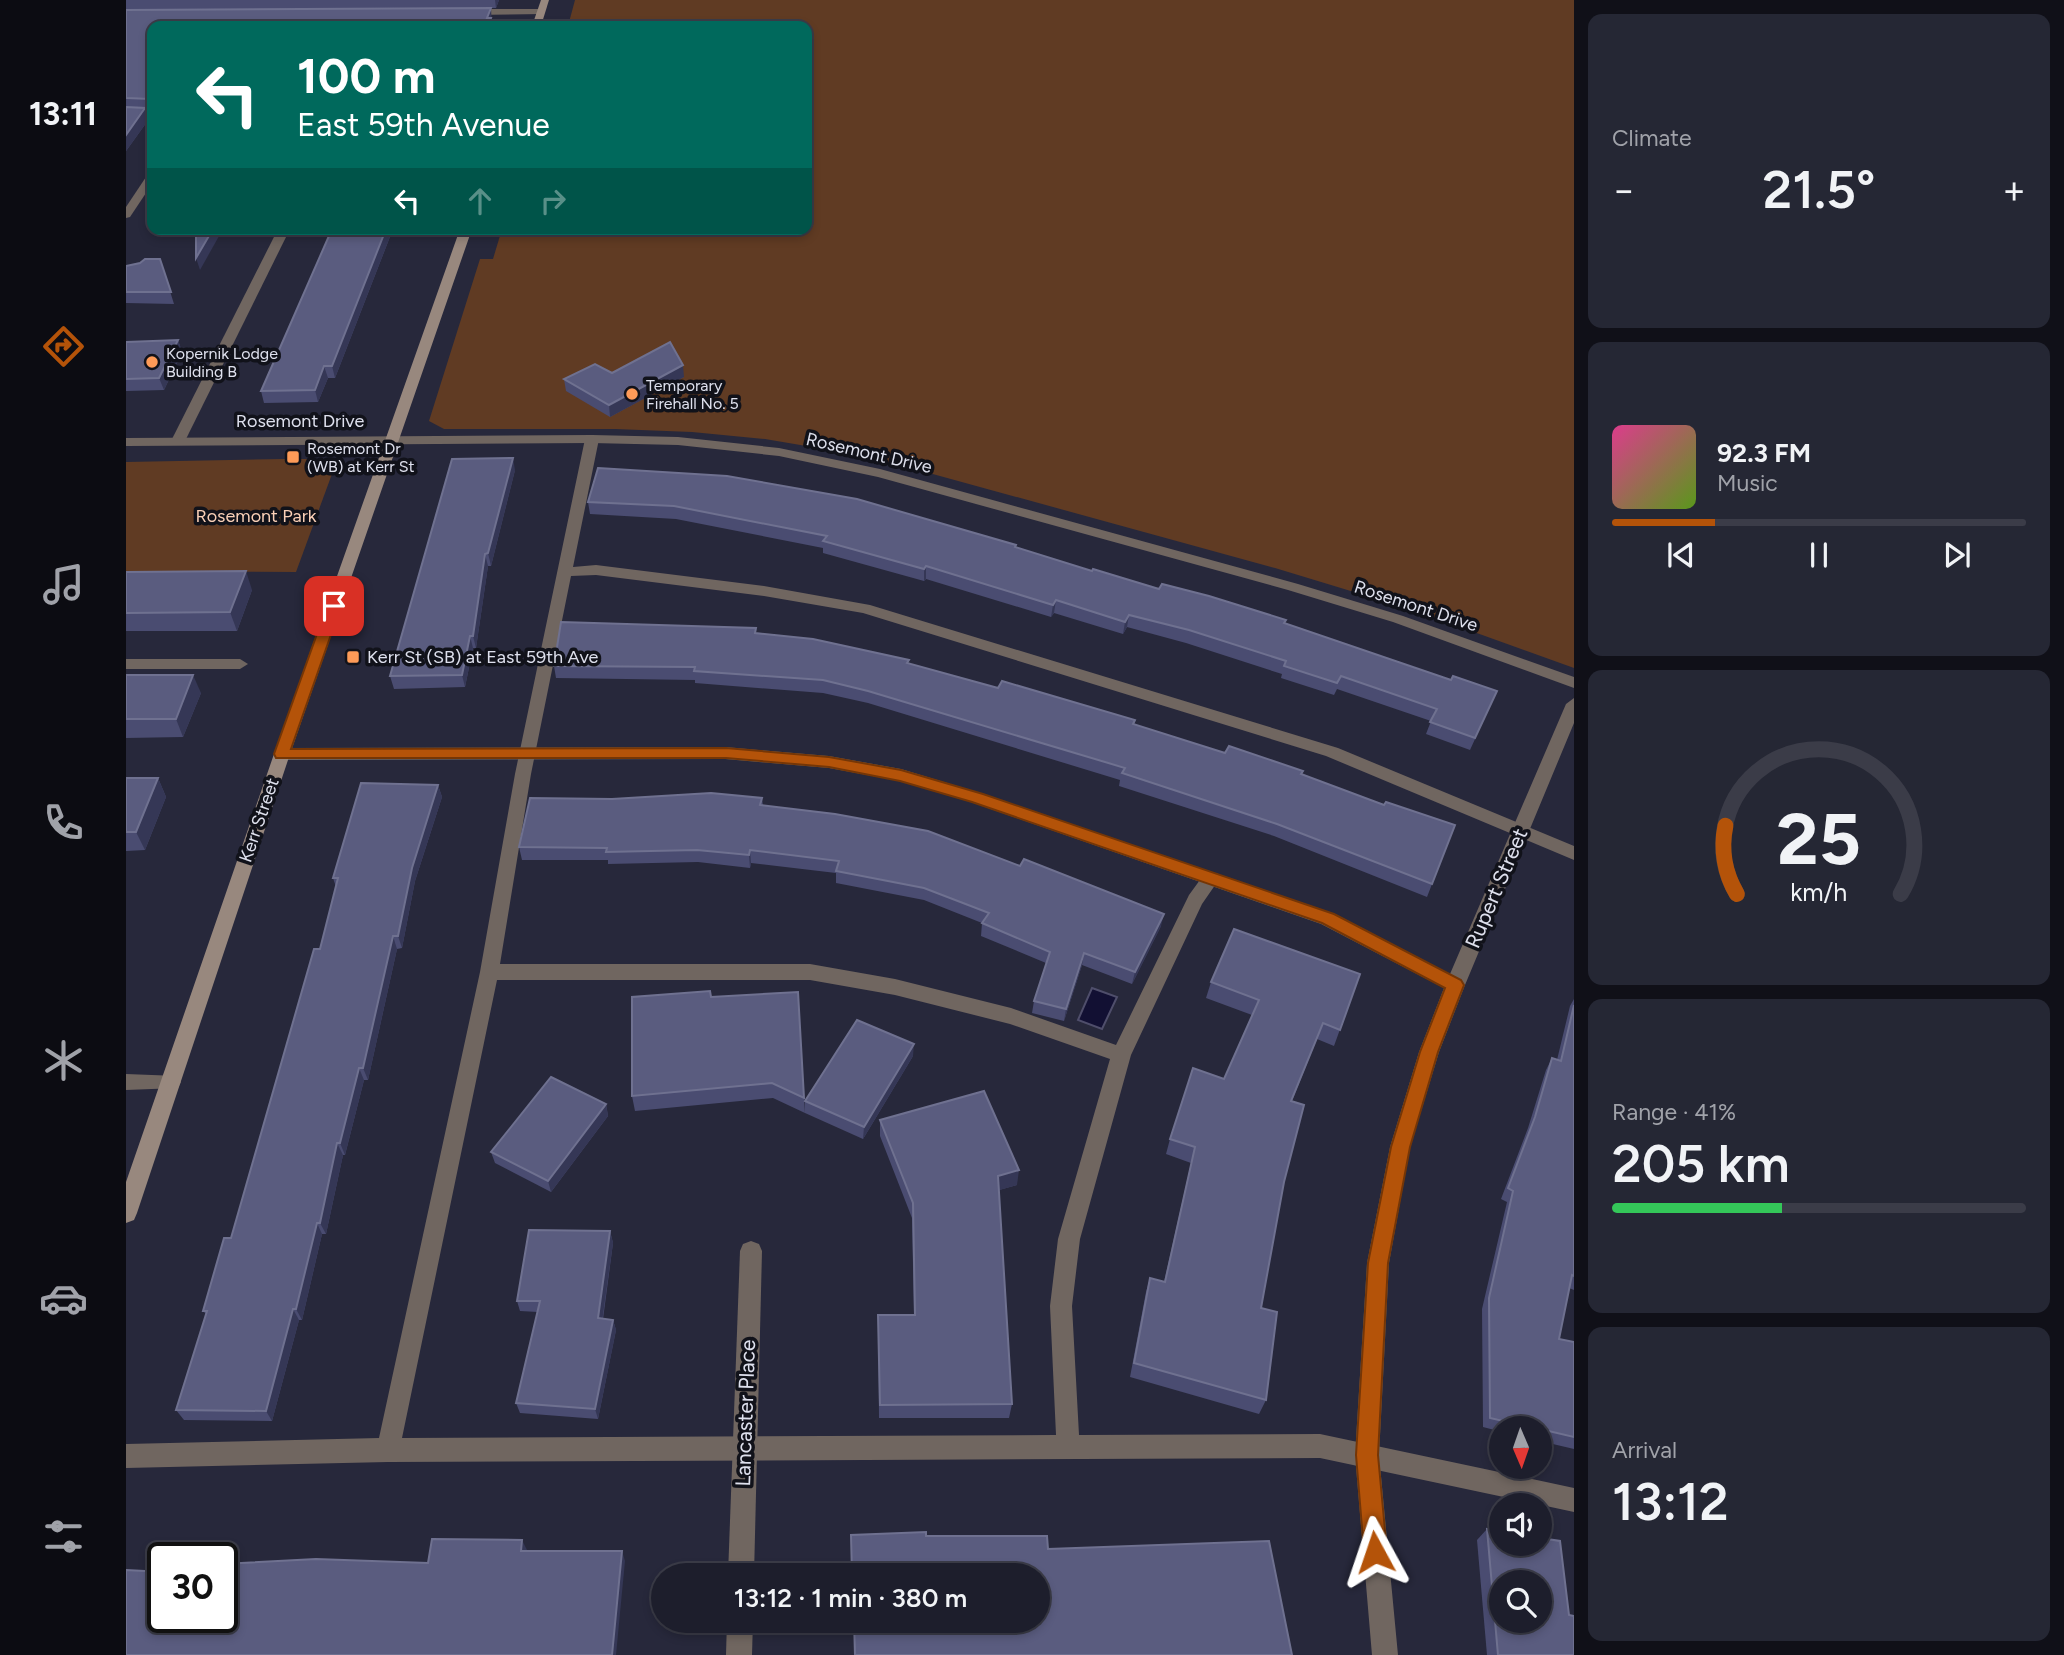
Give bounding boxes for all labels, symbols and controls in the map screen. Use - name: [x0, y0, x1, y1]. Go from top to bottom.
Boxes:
- text: 100 m: [297, 46, 436, 105]
- icon: left: [182, 49, 273, 140]
- text: 13:11: [29, 95, 97, 133]
- text: East 59th Avenue: [297, 106, 550, 144]
- text: Climate: [1612, 124, 1691, 152]
- text: 21.5°: [1762, 159, 1876, 221]
- text: −: [1612, 167, 1636, 213]
- text: +: [2002, 167, 2026, 213]
- icon: left: [388, 182, 426, 220]
- icon: ahead: [461, 182, 499, 220]
- icon: right: [534, 182, 572, 220]
- icon: directions: [39, 322, 88, 371]
- place label: Kopernik Lodge Building B: [166, 344, 278, 381]
- marker: Kopernik Lodge Building B: [144, 354, 160, 370]
- place label: Temporary Firehall No. 5: [646, 376, 739, 413]
- marker: Temporary Firehall No. 5: [624, 386, 640, 402]
- street label: Rosemont Drive: [236, 410, 364, 432]
- street label: Rosemont Drive: [804, 428, 934, 478]
- text: 92.3 FM: [1717, 437, 1811, 469]
- place label: Rosemont Dr (WB) at Kerr St: [307, 439, 415, 476]
- marker: Rosemont Dr (WB) at Kerr St: [285, 449, 301, 465]
- text: Music: [1717, 469, 1778, 497]
- park label: Rosemont Park: [195, 505, 317, 527]
- icon: previous: [1662, 536, 1700, 574]
- icon: pause: [1800, 536, 1838, 574]
- icon: next: [1938, 536, 1976, 574]
- icon: music: [39, 560, 88, 609]
- pin: [304, 576, 364, 636]
- street label: Rosemont Drive: [1351, 576, 1481, 636]
- icon: arrive: [315, 587, 353, 625]
- place label: Kerr St (SB) at East 59th Ave: [367, 646, 599, 668]
- marker: Kerr St (SB) at East 59th Ave: [345, 649, 361, 665]
- street label: Kerr Street: [234, 775, 284, 865]
- text: 25: [1777, 795, 1861, 882]
- icon: phone: [39, 798, 88, 847]
- street label: Rupert Street: [1460, 824, 1532, 952]
- text: km/h: [1790, 876, 1848, 906]
- icon: climate: [39, 1036, 88, 1085]
- text: Range · 41%: [1612, 1098, 1736, 1126]
- text: 205 km: [1612, 1133, 1790, 1195]
- icon: car: [39, 1274, 88, 1323]
- street label: Lancaster Place: [730, 1339, 760, 1487]
- north arrow: [1489, 1416, 1552, 1479]
- map controls: [1489, 1416, 1552, 1633]
- text: Arrival: [1612, 1436, 1677, 1464]
- text: 13:12: [1612, 1471, 1729, 1533]
- button: sound: [1489, 1493, 1552, 1556]
- icon: filters: [39, 1512, 88, 1561]
- position arrow: [1338, 1515, 1412, 1589]
- speed limit sign: 30: [147, 1542, 238, 1633]
- button: search: [1489, 1570, 1552, 1633]
- text: 13:12 · 1 min · 380 m: [734, 1582, 967, 1614]

